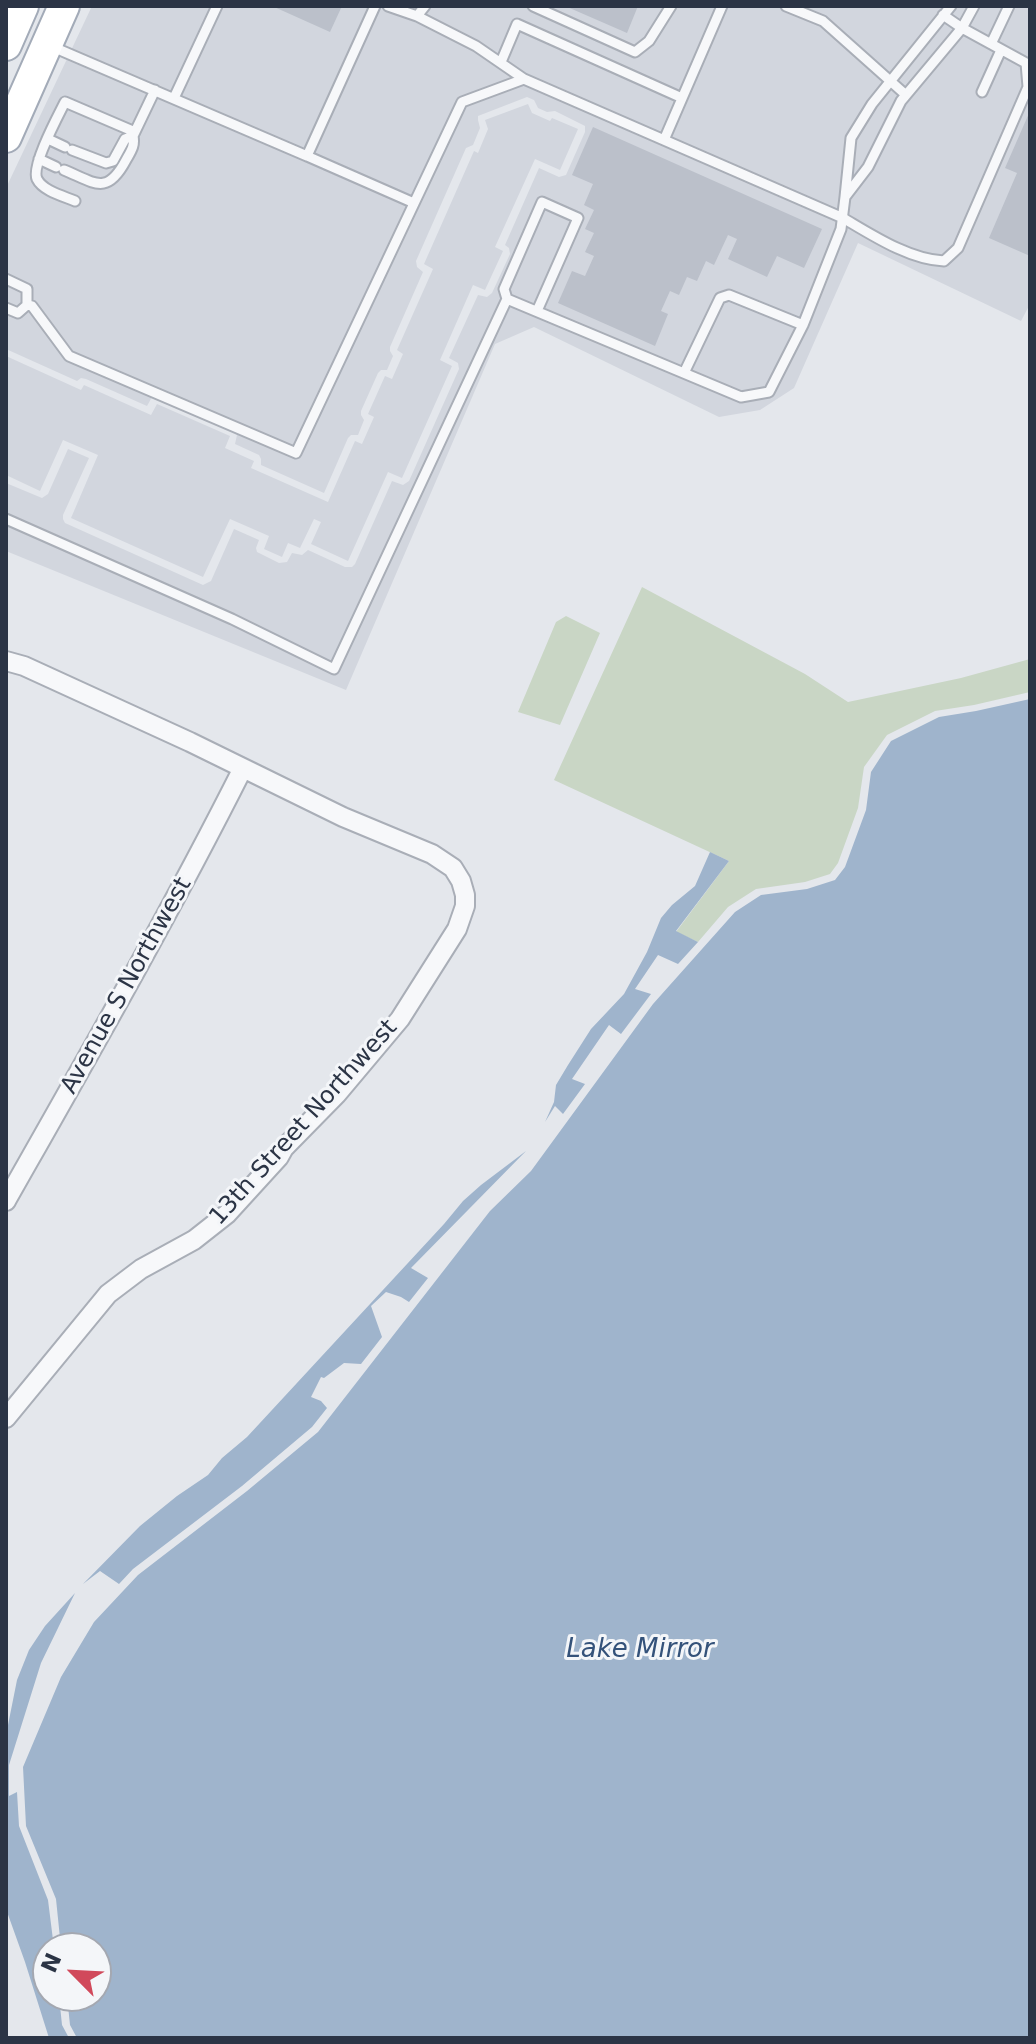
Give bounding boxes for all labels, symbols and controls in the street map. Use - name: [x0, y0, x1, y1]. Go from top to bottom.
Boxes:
- street label: Avenue S Northwest: [55, 873, 199, 1099]
- street label: 13th Street Northwest: [204, 1014, 404, 1232]
- water label: Lake Mirror: [566, 1634, 714, 1666]
- north arrow: [32, 1932, 112, 2012]
- text: N: [36, 1949, 67, 1976]

